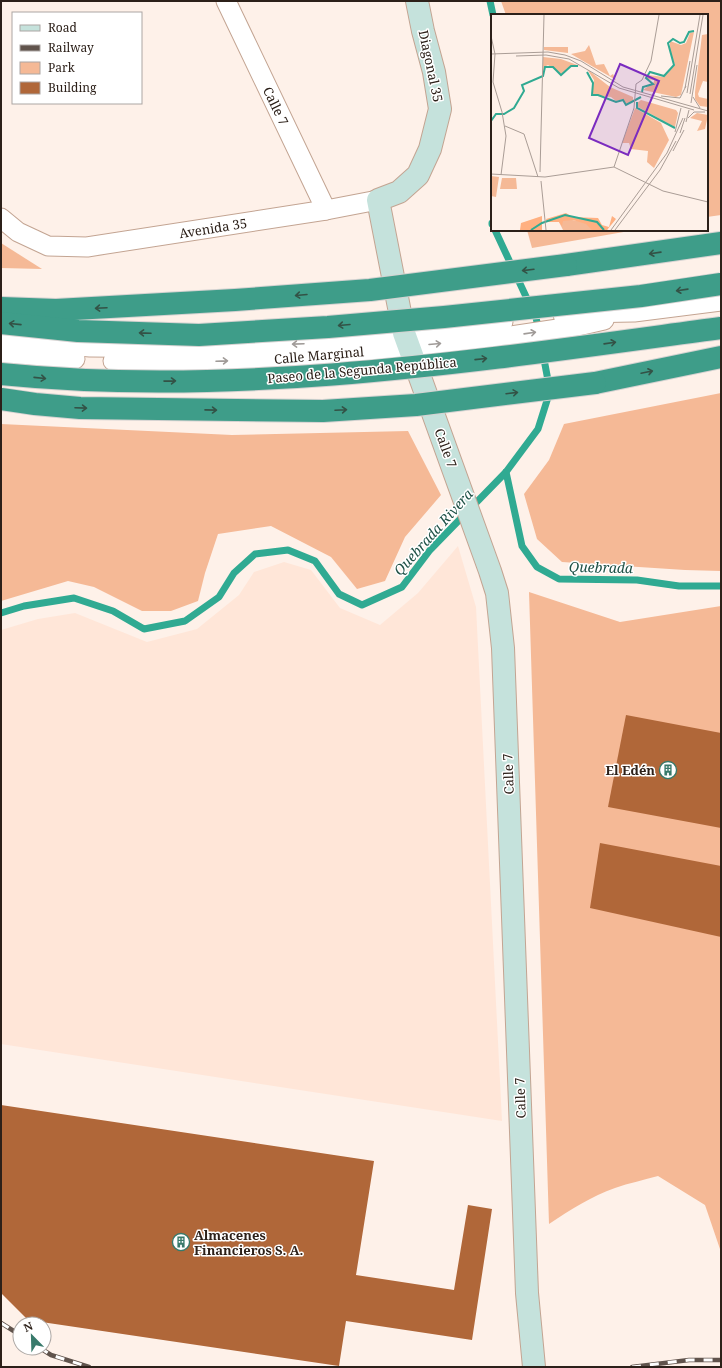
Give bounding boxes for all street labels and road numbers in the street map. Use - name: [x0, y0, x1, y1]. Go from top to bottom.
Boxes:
- street label: Diagonal 35: [415, 28, 447, 104]
- street label: Calle 7: [259, 84, 293, 128]
- street label: Avenida 35: [178, 214, 248, 242]
- street label: Calle Marginal: [273, 342, 365, 368]
- street label: Paseo de la Segunda República: [267, 353, 457, 387]
- street label: Calle 7: [431, 426, 461, 470]
- street label: Calle 7: [498, 753, 518, 795]
- street label: Calle 7: [510, 1077, 530, 1119]

